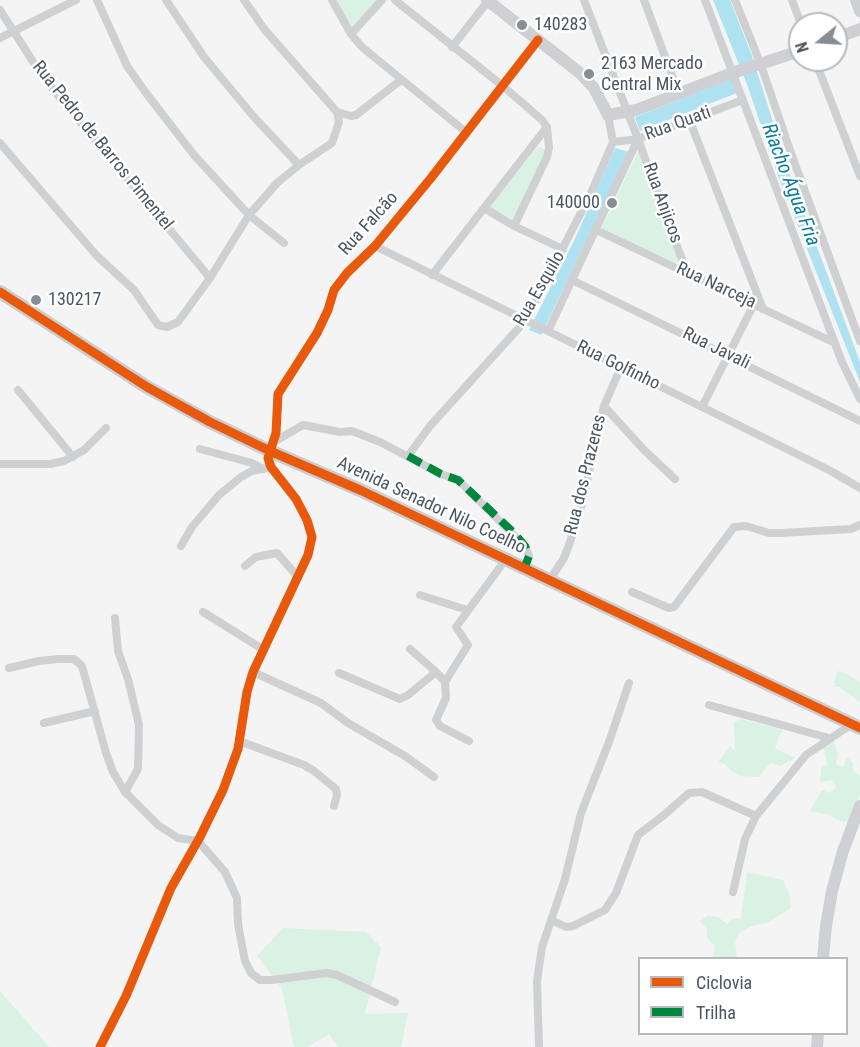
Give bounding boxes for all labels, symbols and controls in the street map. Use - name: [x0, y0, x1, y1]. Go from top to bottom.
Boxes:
- north arrow: [788, 12, 848, 72]
- place label: 140283: [534, 14, 587, 36]
- marker: 140283: [515, 18, 529, 32]
- text: N: [792, 40, 813, 55]
- place label: 2163 Mercado Central Mix: [601, 53, 703, 96]
- street label: Rua Pedro de Barros Pimentel: [27, 57, 177, 235]
- marker: 2163 Mercado Central Mix: [582, 67, 596, 81]
- street label: Rua Quati: [642, 102, 714, 146]
- water label: Riacho Água Fria: [756, 120, 824, 250]
- street label: Rua Anjicos: [638, 160, 686, 246]
- street label: Rua Falcão: [335, 188, 403, 260]
- place label: 140000: [547, 192, 600, 214]
- marker: 140000: [605, 196, 619, 210]
- street label: Rua Esquilo: [510, 248, 570, 330]
- street label: Rua Narceja: [673, 258, 759, 314]
- place label: 130217: [48, 289, 101, 311]
- marker: 130217: [29, 293, 43, 307]
- street label: Rua Javali: [679, 323, 753, 375]
- street label: Rua Golfinho: [573, 337, 663, 395]
- street label: Rua dos Prazeres: [561, 413, 611, 537]
- street label: Avenida Senador Nilo Coelho: [333, 453, 529, 559]
- legend: [638, 957, 848, 1035]
- text: Ciclovia: [696, 972, 752, 993]
- text: Trilha: [696, 1002, 736, 1023]

